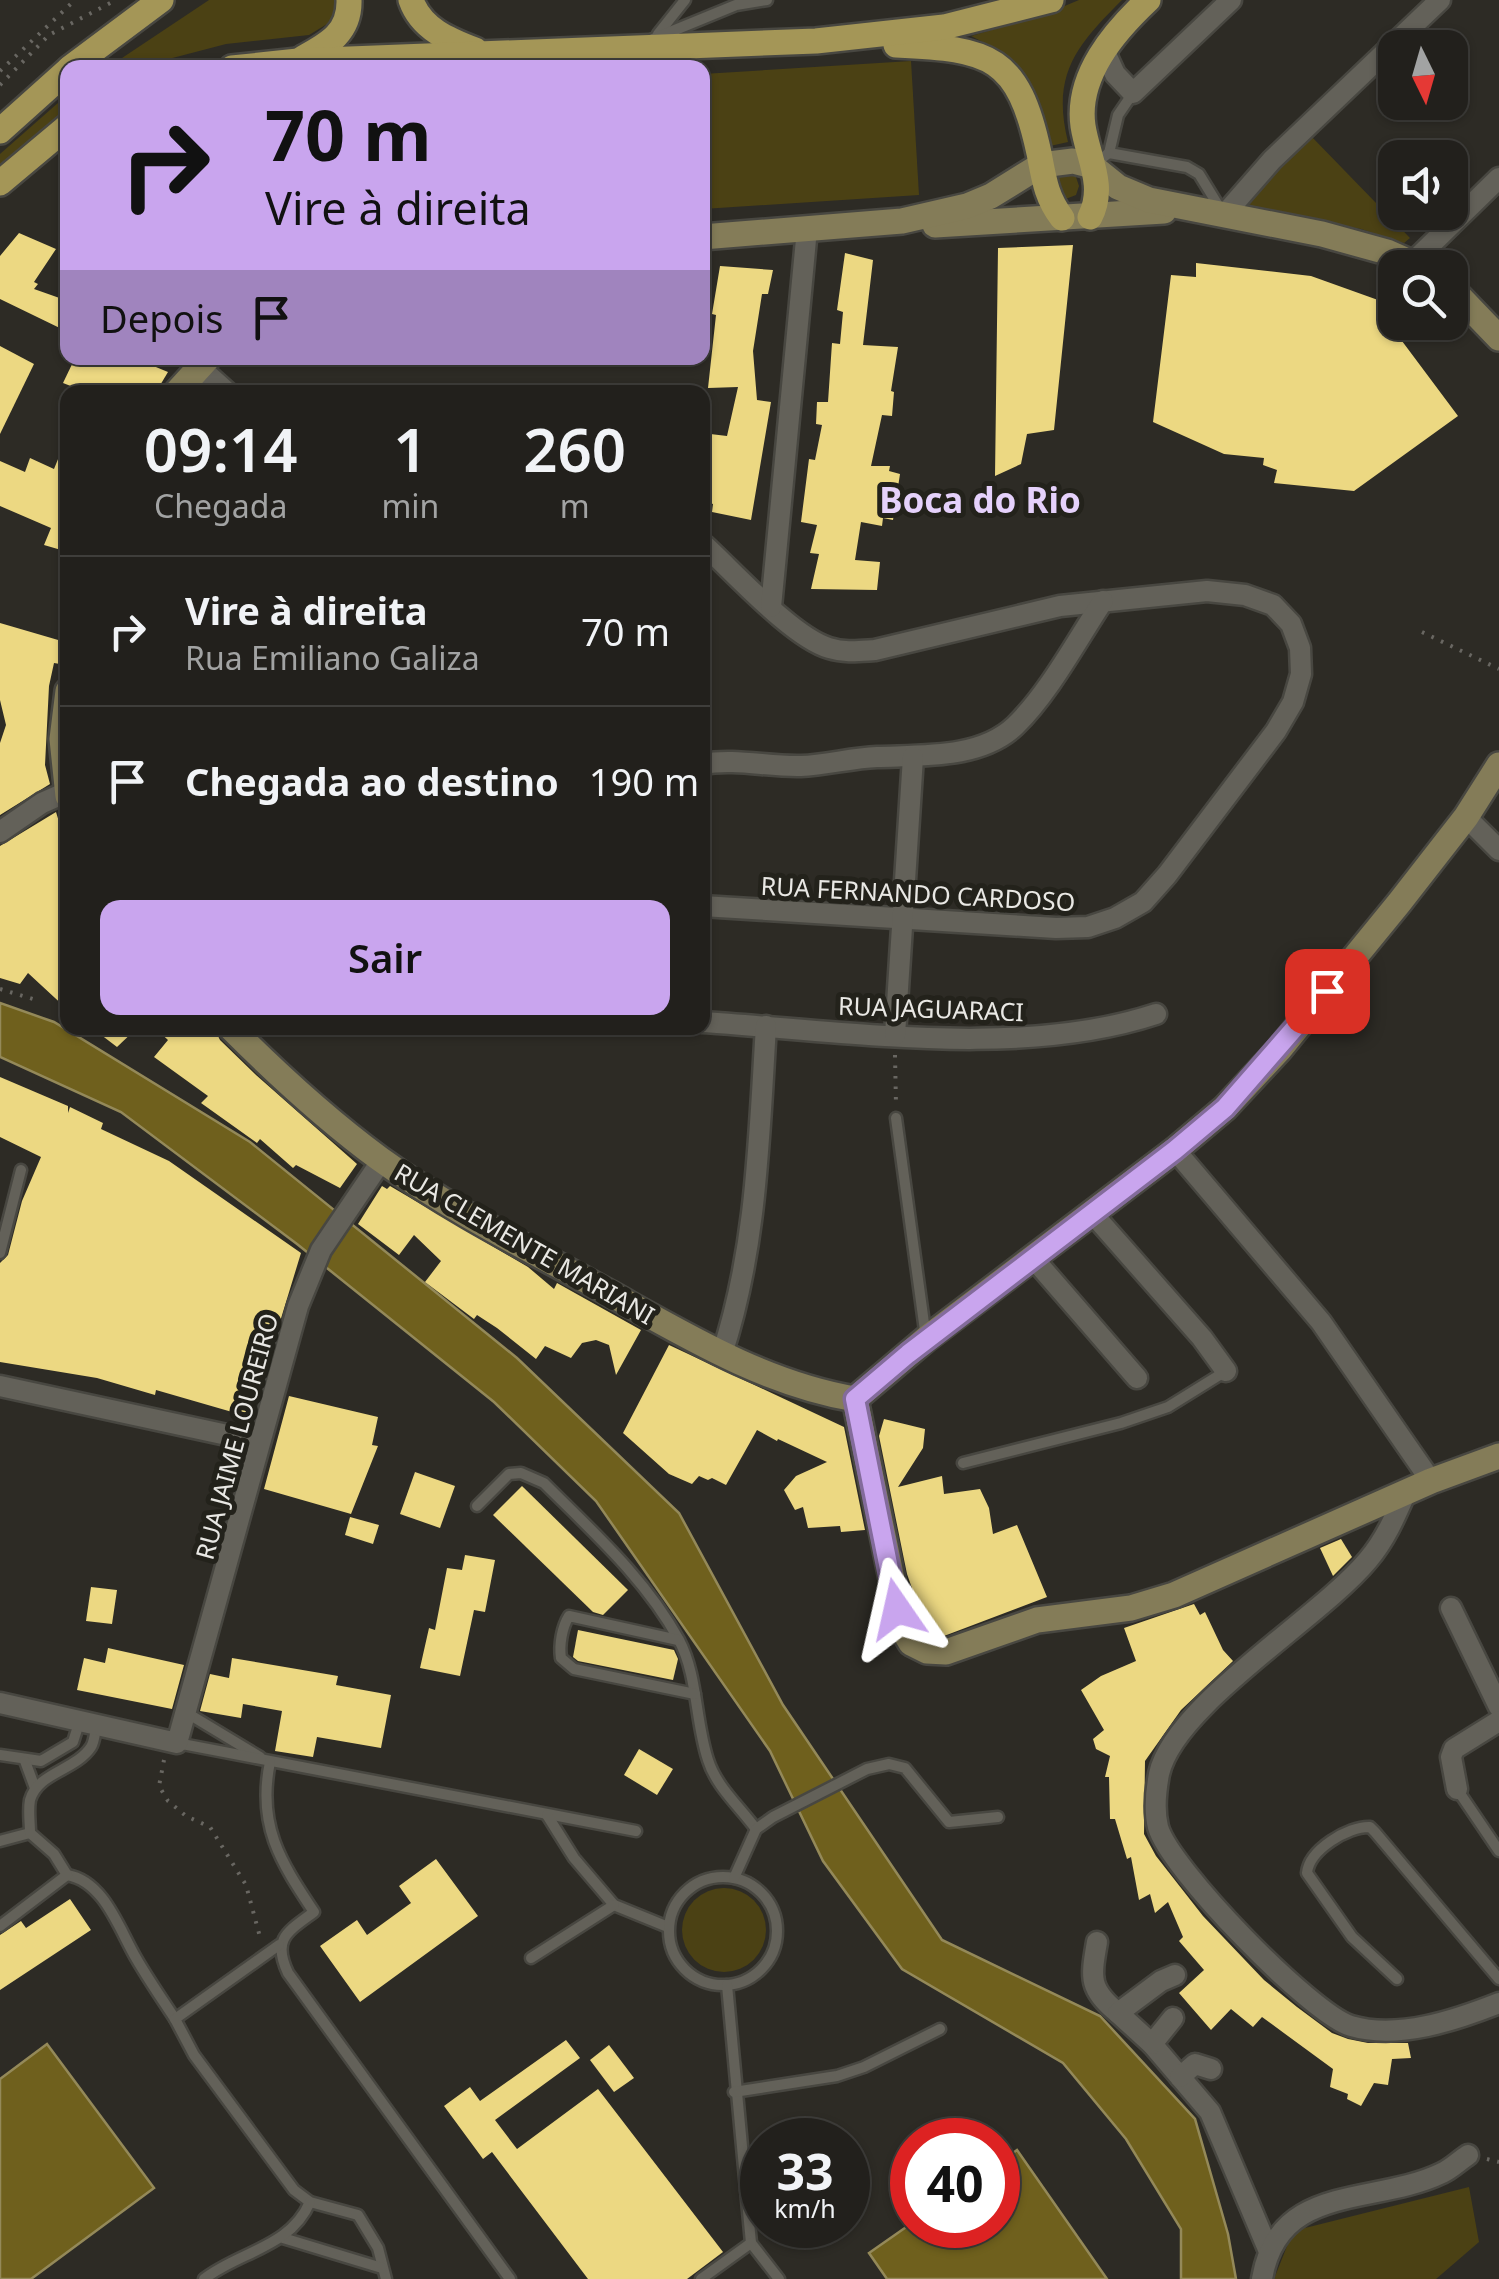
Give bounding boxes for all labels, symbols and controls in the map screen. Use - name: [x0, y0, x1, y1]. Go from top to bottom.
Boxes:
- north arrow: [1378, 30, 1468, 120]
- map controls: [1378, 30, 1468, 340]
- text: 70 m: [265, 86, 432, 182]
- icon: right: [100, 100, 230, 230]
- button: sound: [1378, 140, 1468, 230]
- text: Vire à direita: [265, 177, 531, 238]
- button: search: [1378, 250, 1468, 340]
- icon: arrive: [244, 290, 299, 345]
- text: Depois: [100, 292, 224, 344]
- text: 09:14: [144, 408, 298, 490]
- text: 1: [393, 408, 428, 490]
- text: 260: [523, 408, 626, 490]
- district label: Boca do Rio: [879, 476, 1081, 523]
- text: Chegada: [154, 484, 287, 527]
- text: min: [381, 484, 439, 527]
- text: m: [560, 484, 590, 527]
- text: Vire à direita: [185, 584, 427, 636]
- icon: right: [100, 604, 155, 659]
- text: 70 m: [581, 605, 670, 657]
- text: Rua Emiliano Galiza: [185, 636, 480, 679]
- icon: arrive: [100, 754, 155, 809]
- text: Chegada ao destino: [185, 755, 559, 807]
- text: 190 m: [589, 755, 699, 807]
- street label: RUA FERNANDO CARDOSO: [760, 868, 1076, 918]
- button: Sair: [100, 900, 670, 1015]
- pin: [1285, 949, 1370, 1034]
- icon: arrive: [1300, 964, 1355, 1019]
- street label: RUA JAGUARACI: [838, 988, 1024, 1028]
- street label: RUA CLEMENTE MARIANI: [389, 1155, 661, 1331]
- street label: RUA JAIME LOUREIRO: [187, 1309, 285, 1563]
- position arrow: [845, 1557, 949, 1661]
- speed limit sign: 40: [890, 2118, 1020, 2248]
- text: 33: [776, 2137, 834, 2205]
- text: km/h: [774, 2191, 836, 2225]

